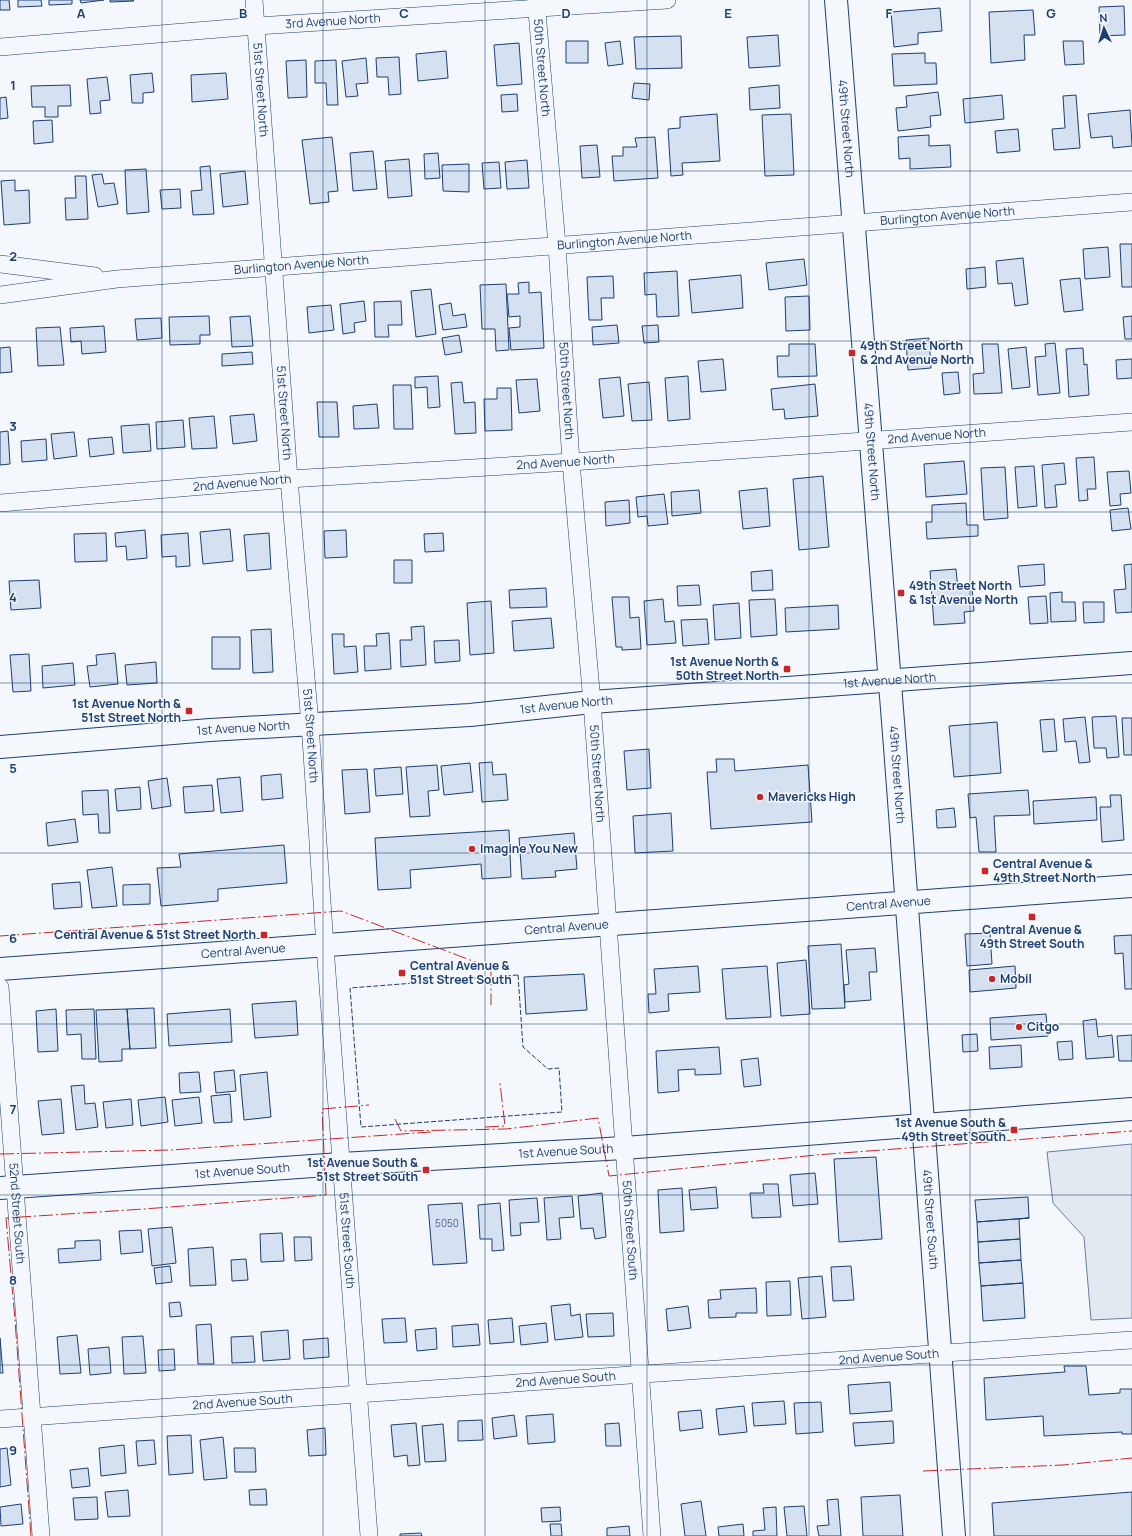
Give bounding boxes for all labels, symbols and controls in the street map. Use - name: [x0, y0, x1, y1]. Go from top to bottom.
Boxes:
- text: A: [77, 4, 86, 22]
- text: B: [239, 4, 247, 22]
- text: C: [399, 4, 409, 22]
- text: D: [561, 4, 571, 22]
- text: E: [724, 4, 732, 22]
- text: F: [886, 4, 893, 22]
- text: G: [1046, 4, 1056, 22]
- north arrow: [1084, 8, 1124, 48]
- street label: 3rd Avenue North: [285, 9, 381, 32]
- text: N: [1099, 10, 1108, 25]
- street label: 50th Street North: [530, 18, 555, 117]
- street label: 51st Street North: [249, 42, 273, 137]
- text: 1: [10, 76, 16, 94]
- street label: 49th Street North: [834, 79, 859, 178]
- street label: Burlington Avenue North: [879, 202, 1015, 229]
- street label: Burlington Avenue North: [556, 226, 692, 254]
- text: 2: [9, 247, 17, 265]
- street label: Burlington Avenue North: [233, 251, 369, 278]
- place label: 49th Street North & 2nd Avenue North: [860, 337, 974, 368]
- street label: 50th Street North: [555, 341, 579, 440]
- marker: 49th Street North & 2nd Avenue North: [847, 348, 857, 358]
- street label: 51st Street North: [273, 365, 297, 461]
- street label: 49th Street North: [860, 402, 885, 501]
- text: 3: [9, 417, 17, 435]
- street label: 2nd Avenue North: [887, 423, 986, 447]
- street label: 2nd Avenue North: [516, 450, 615, 473]
- street label: 2nd Avenue North: [192, 470, 292, 495]
- place label: 49th Street North & 1st Avenue North: [909, 577, 1018, 608]
- text: 4: [9, 588, 17, 606]
- marker: 49th Street North & 1st Avenue North: [896, 588, 906, 598]
- place label: 1st Avenue North & 50th Street North: [670, 653, 779, 684]
- marker: 1st Avenue North & 50th Street North: [782, 664, 792, 674]
- street label: 1st Avenue North: [842, 668, 937, 692]
- street label: 51st Street North: [299, 688, 323, 783]
- street label: 1st Avenue North: [519, 692, 613, 718]
- place label: 1st Avenue North & 51st Street North: [72, 695, 181, 726]
- marker: 1st Avenue North & 51st Street North: [184, 706, 194, 716]
- street label: 1st Avenue North: [196, 716, 290, 739]
- street label: 50th Street North: [586, 724, 610, 823]
- street label: 49th Street North: [885, 725, 910, 824]
- text: 5: [9, 759, 17, 777]
- place label: Mavericks High: [768, 788, 856, 805]
- marker: Mavericks High: [755, 792, 765, 802]
- place label: Imagine You New: [480, 840, 578, 857]
- marker: Imagine You New: [467, 844, 477, 854]
- place label: Central Avenue & 49th Street North: [993, 855, 1096, 886]
- marker: Central Avenue & 49th Street North: [980, 866, 990, 876]
- street label: Central Avenue: [846, 892, 931, 915]
- marker: Central Avenue & 49th Street South: [1027, 912, 1037, 922]
- street label: Central Avenue: [524, 915, 609, 939]
- place label: Central Avenue & 49th Street South: [980, 921, 1084, 952]
- place label: Central Avenue & 51st Street North: [54, 926, 256, 943]
- text: 6: [9, 929, 17, 947]
- marker: Central Avenue & 51st Street North: [259, 930, 269, 940]
- street label: Central Avenue: [201, 939, 286, 962]
- place label: Central Avenue & 51st Street South: [410, 957, 512, 988]
- marker: Central Avenue & 51st Street South: [397, 968, 407, 978]
- place label: Mobil: [1000, 970, 1032, 987]
- marker: Mobil: [987, 974, 997, 984]
- place label: Citgo: [1027, 1018, 1059, 1035]
- marker: Citgo: [1014, 1022, 1024, 1032]
- text: 7: [10, 1100, 17, 1118]
- place label: 1st Avenue South & 49th Street South: [895, 1114, 1006, 1145]
- marker: 1st Avenue South & 49th Street South: [1009, 1125, 1019, 1135]
- street label: 1st Avenue South: [518, 1140, 614, 1162]
- place label: 1st Avenue South & 51st Street South: [307, 1154, 418, 1185]
- street label: 1st Avenue South: [194, 1159, 291, 1182]
- street label: 52nd Street South: [5, 1162, 30, 1265]
- marker: 1st Avenue South & 51st Street South: [421, 1165, 431, 1175]
- street label: 49th Street South: [919, 1169, 943, 1270]
- street label: 50th Street South: [618, 1180, 643, 1281]
- street label: 51st Street South: [335, 1192, 360, 1289]
- house number: 5050: [435, 1216, 459, 1230]
- text: 8: [9, 1271, 17, 1289]
- street label: 2nd Avenue South: [838, 1344, 940, 1368]
- street label: 2nd Avenue South: [515, 1367, 616, 1391]
- street label: 2nd Avenue South: [192, 1390, 293, 1414]
- text: 9: [9, 1441, 17, 1459]

